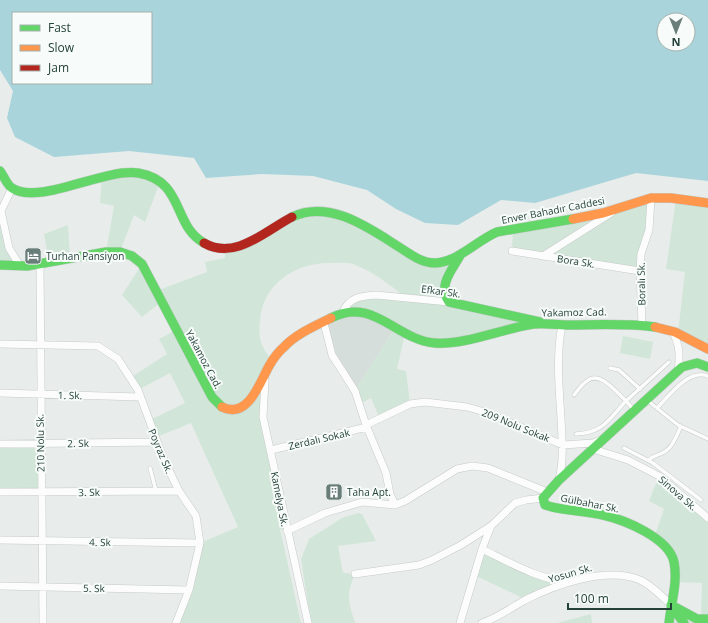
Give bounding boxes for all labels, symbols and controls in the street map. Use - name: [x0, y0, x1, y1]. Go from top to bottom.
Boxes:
- legend: [12, 12, 152, 84]
- north arrow: [656, 12, 696, 52]
- text: Fast: [48, 19, 71, 36]
- text: N: [672, 35, 680, 50]
- text: Slow: [48, 39, 75, 56]
- text: Jam: [47, 59, 69, 76]
- street label: Enver Bahadır Caddesi: [500, 193, 606, 227]
- hotel icon: Turhan Pansiyon: [23, 246, 43, 266]
- place label: Turhan Pansiyon: [46, 249, 124, 263]
- street label: Bora Sk.: [556, 251, 596, 271]
- street label: Boralı Sk.: [634, 262, 648, 306]
- street label: Efkar Sk.: [420, 281, 462, 301]
- street label: Yakamoz Cad.: [541, 304, 607, 320]
- street label: Yakamoz Cad.: [183, 327, 225, 391]
- street label: 1. Sk.: [58, 388, 82, 402]
- street label: 209 Nolu Sokak: [480, 405, 553, 445]
- street label: 210 Nolu Sk.: [32, 414, 48, 472]
- street label: Zerdalı Sokak: [287, 425, 352, 453]
- street label: Poyraz Sk.: [145, 426, 177, 476]
- street label: 2. Sk: [67, 436, 90, 450]
- street label: Kamelya Sk.: [268, 470, 292, 528]
- street label: Sinova Sk.: [656, 472, 700, 514]
- building icon: Taha Apt.: [324, 482, 344, 502]
- street label: 3. Sk: [78, 485, 101, 499]
- place label: Taha Apt.: [347, 485, 391, 499]
- street label: Gülbahar Sk.: [560, 490, 620, 516]
- street label: 4. Sk: [89, 535, 112, 549]
- street label: Yosun Sk.: [547, 560, 593, 586]
- street label: 5. Sk: [83, 581, 106, 595]
- scale bar: [568, 585, 671, 611]
- text: 100 m: [574, 590, 609, 607]

